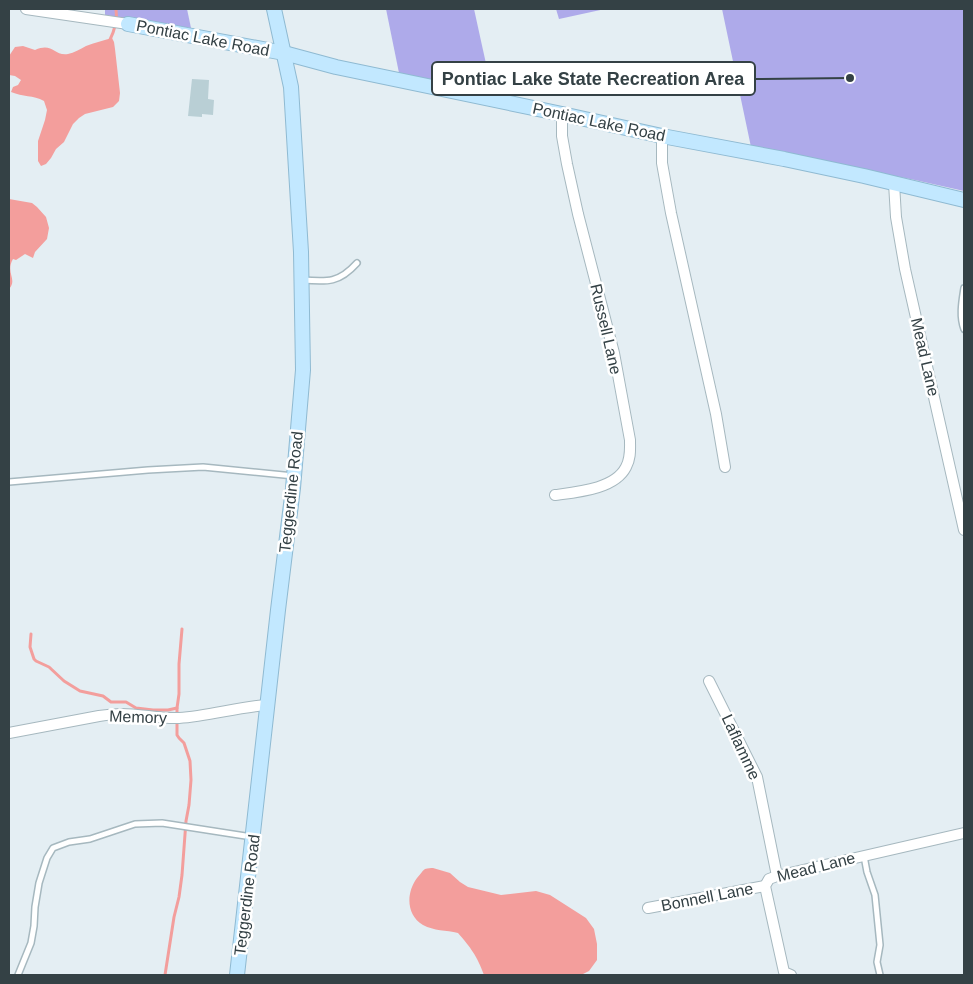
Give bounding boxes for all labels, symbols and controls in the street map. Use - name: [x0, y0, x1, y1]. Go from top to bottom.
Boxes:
- street label: Pontiac Lake Road: [135, 17, 271, 59]
- callout: Pontiac Lake State Recreation Area: [432, 62, 755, 95]
- text: Pontiac Lake State Recreation Area: [442, 69, 745, 89]
- street label: Pontiac Lake Road: [531, 100, 667, 144]
- street label: Russell Lane: [587, 282, 625, 376]
- street label: Mead Lane: [908, 316, 942, 398]
- street label: Teggerdine Road: [276, 431, 306, 553]
- street label: Memory: [109, 707, 167, 727]
- street label: Laflamme: [718, 712, 764, 783]
- street label: Teggerdine Road: [231, 833, 263, 957]
- street label: Mead Lane: [775, 849, 857, 885]
- street label: Bonnell Lane: [660, 880, 755, 914]

